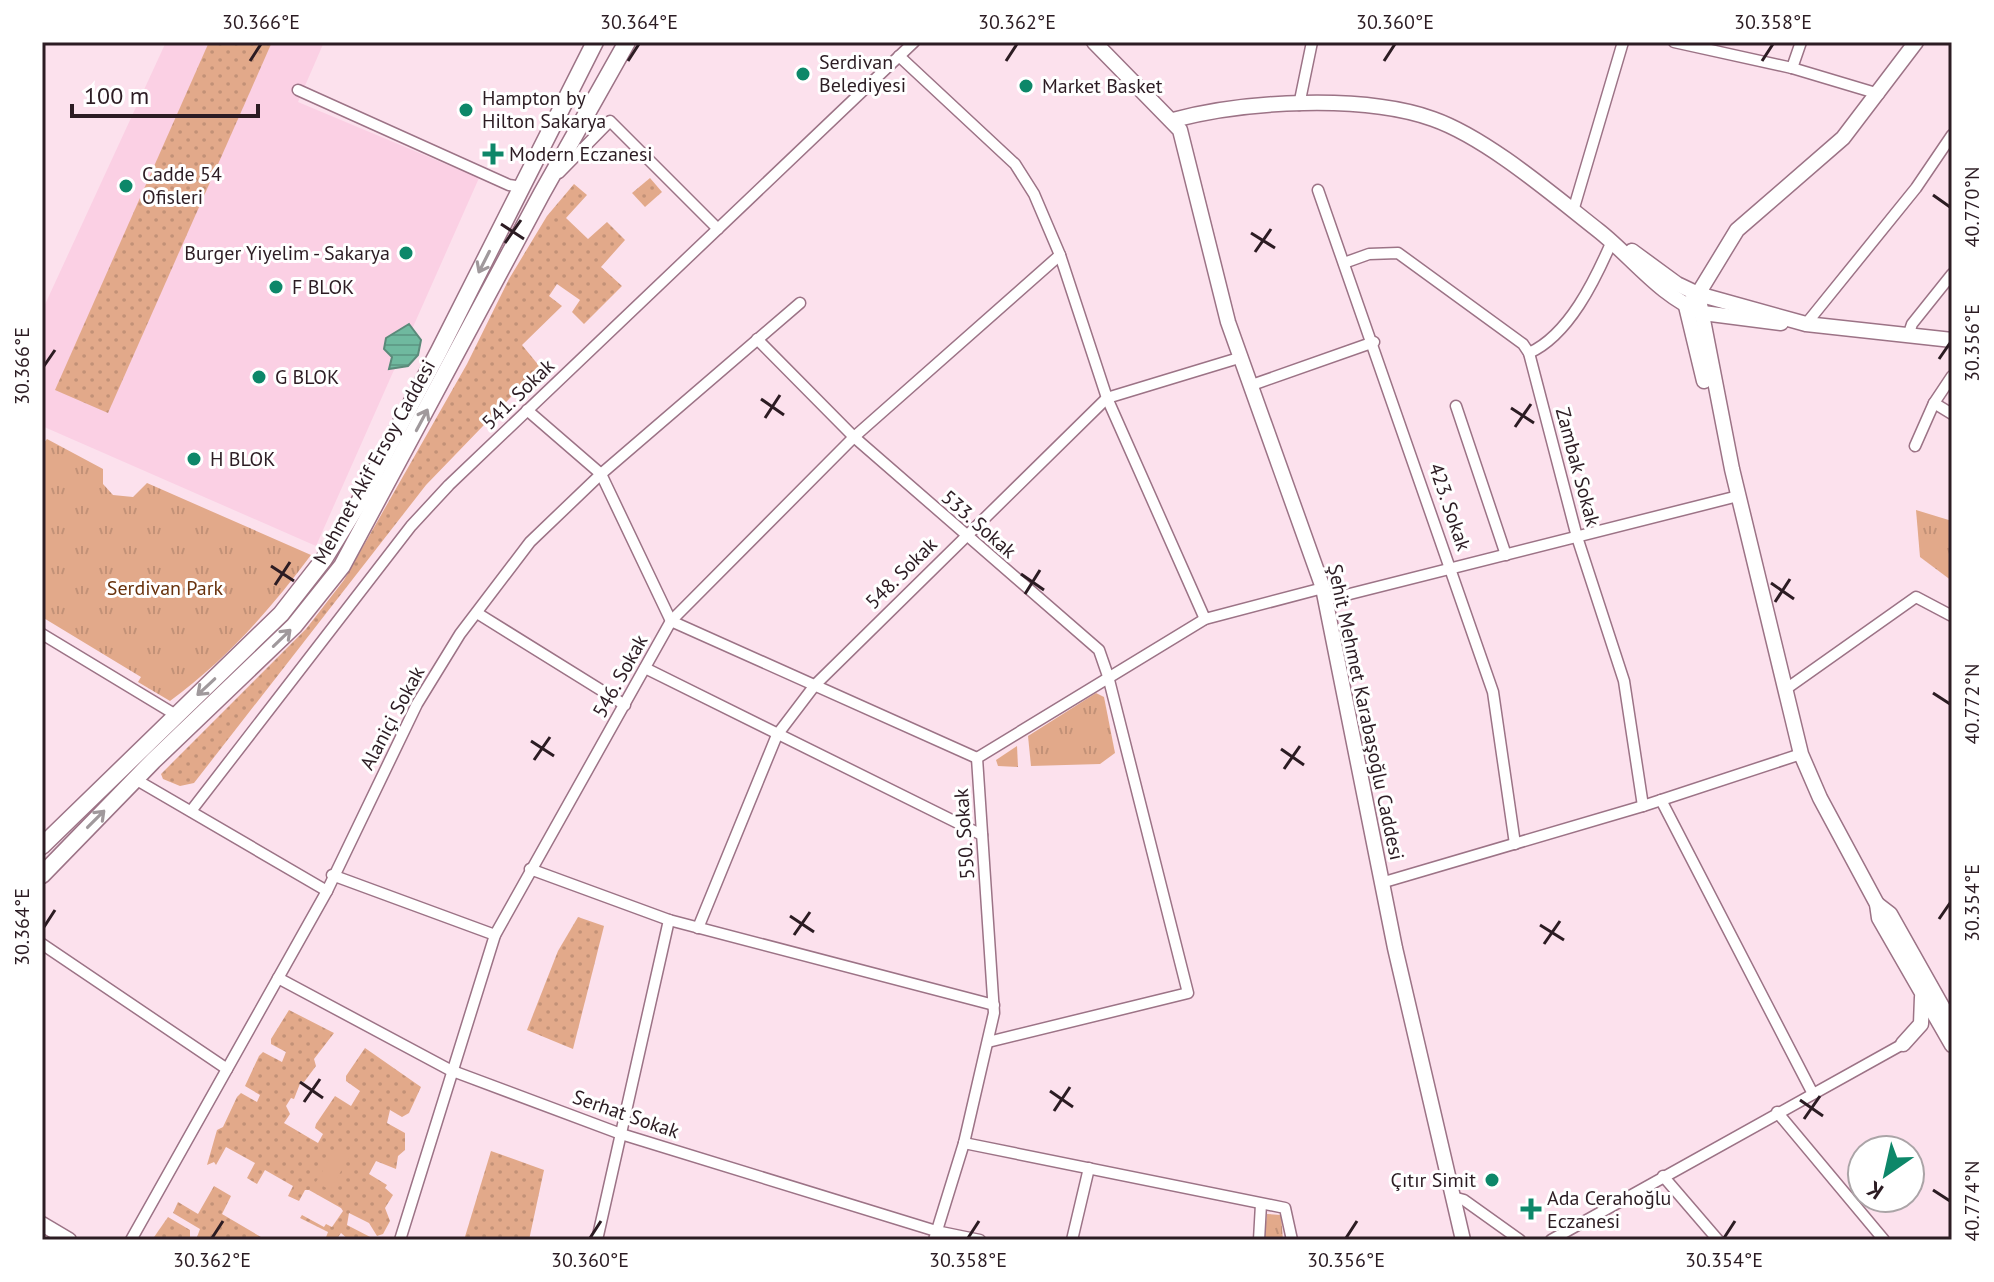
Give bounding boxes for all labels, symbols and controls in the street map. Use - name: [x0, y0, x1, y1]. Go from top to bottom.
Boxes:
- text: 30.366°E: [222, 9, 300, 35]
- text: 30.364°E: [600, 9, 678, 35]
- text: 30.362°E: [978, 9, 1056, 35]
- text: 30.360°E: [1356, 9, 1434, 35]
- text: 30.358°E: [1734, 9, 1812, 35]
- place label: Serdivan Belediyesi: [819, 49, 906, 98]
- marker: Serdivan Belediyesi: [794, 65, 812, 83]
- scale bar: [72, 68, 258, 118]
- place label: Market Basket: [1042, 73, 1163, 99]
- marker: Market Basket: [1017, 77, 1035, 95]
- text: 100 m: [84, 80, 149, 111]
- place label: Hampton by Hilton Sakarya: [482, 85, 606, 134]
- marker: Hampton by Hilton Sakarya: [457, 101, 475, 119]
- place label: Modern Eczanesi: [509, 141, 653, 167]
- marker: Modern Eczanesi: [484, 145, 502, 163]
- place label: Cadde 54 Ofisleri: [142, 161, 222, 210]
- text: 40.770°N: [1959, 167, 1985, 247]
- marker: Cadde 54 Ofisleri: [117, 177, 135, 195]
- place label: Burger Yiyelim - Sakarya: [184, 240, 390, 266]
- marker: Burger Yiyelim - Sakarya: [397, 244, 415, 262]
- one-way arrow: [476, 249, 492, 273]
- place label: F BLOK: [292, 274, 354, 300]
- marker: F BLOK: [267, 278, 285, 296]
- text: 30.356°E: [1959, 304, 1985, 382]
- text: 30.366°E: [9, 327, 35, 405]
- street label: 541. Sokak: [476, 353, 560, 435]
- street label: Mehmet Akif Ersoy Caddesi: [307, 355, 441, 569]
- place label: G BLOK: [275, 364, 339, 390]
- marker: G BLOK: [250, 368, 268, 386]
- street label: Zambak Sokak: [1550, 405, 1606, 530]
- one-way arrow: [414, 408, 430, 432]
- place label: H BLOK: [210, 446, 275, 472]
- marker: H BLOK: [185, 450, 203, 468]
- street label: 423. Sokak: [1423, 460, 1477, 555]
- street label: 533. Sokak: [936, 484, 1022, 564]
- street label: 548. Sokak: [860, 531, 943, 614]
- street label: Şehit Mehmet Karabaşoğlu Caddesi: [1322, 562, 1410, 862]
- park label: Serdivan Park: [107, 575, 224, 601]
- one-way arrow: [272, 628, 292, 647]
- street label: 546. Sokak: [587, 629, 654, 722]
- street label: Alaniçi Sokak: [354, 661, 430, 774]
- text: 40.772°N: [1959, 664, 1985, 744]
- one-way arrow: [196, 677, 216, 696]
- street label: 550. Sokak: [948, 787, 980, 880]
- one-way arrow: [86, 810, 105, 829]
- text: 30.354°E: [1959, 864, 1985, 942]
- text: 30.364°E: [9, 888, 35, 966]
- street label: Serhat Sokak: [569, 1084, 683, 1144]
- north arrow: [1846, 1134, 1926, 1214]
- text: 40.774°N: [1959, 1161, 1985, 1241]
- place label: Çıtır Simit: [1391, 1167, 1476, 1193]
- marker: Çıtır Simit: [1483, 1171, 1501, 1189]
- text: K: [1861, 1175, 1888, 1206]
- place label: Ada Cerahoğlu Eczanesi: [1547, 1185, 1671, 1234]
- marker: Ada Cerahoğlu Eczanesi: [1522, 1200, 1540, 1218]
- text: 30.362°E: [173, 1247, 251, 1273]
- text: 30.360°E: [551, 1247, 629, 1273]
- text: 30.358°E: [929, 1247, 1007, 1273]
- text: 30.356°E: [1307, 1247, 1385, 1273]
- text: 30.354°E: [1685, 1247, 1763, 1273]

